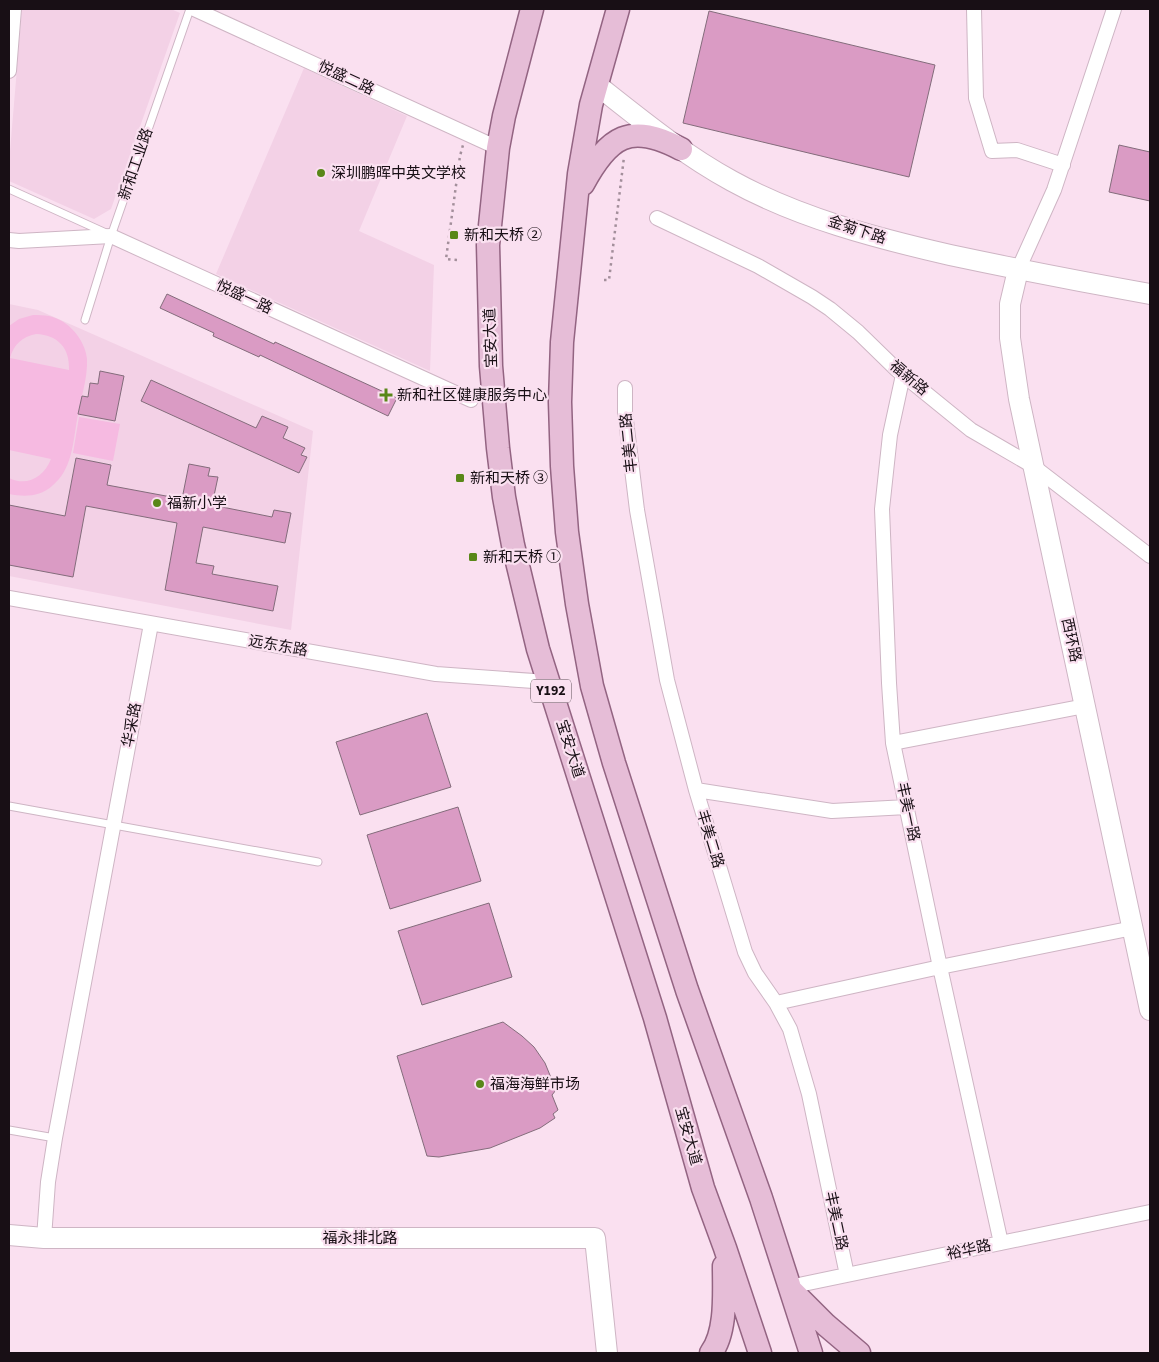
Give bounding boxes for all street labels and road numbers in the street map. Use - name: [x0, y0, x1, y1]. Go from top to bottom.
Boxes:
- street label: 悦盛二路: [314, 56, 378, 100]
- street label: 新和工业路: [114, 125, 158, 203]
- street label: 金菊下路: [825, 211, 889, 249]
- street label: 悦盛一路: [212, 275, 276, 319]
- street label: 宝安大道: [479, 308, 503, 368]
- street label: 福新路: [885, 355, 933, 401]
- street label: 丰美二路: [615, 412, 643, 474]
- street label: 西环路: [1056, 616, 1086, 664]
- street label: 远东东路: [247, 630, 309, 662]
- road number: Y192: [531, 679, 571, 702]
- street label: 华采路: [117, 701, 147, 749]
- street label: 宝安大道: [551, 717, 589, 781]
- street label: 丰美一路: [891, 780, 925, 844]
- street label: 丰美二路: [691, 807, 729, 871]
- street label: 宝安大道: [670, 1104, 706, 1168]
- street label: 丰美二路: [819, 1189, 853, 1253]
- street label: 福永排北路: [322, 1228, 398, 1249]
- street label: 裕华路: [945, 1235, 993, 1265]

